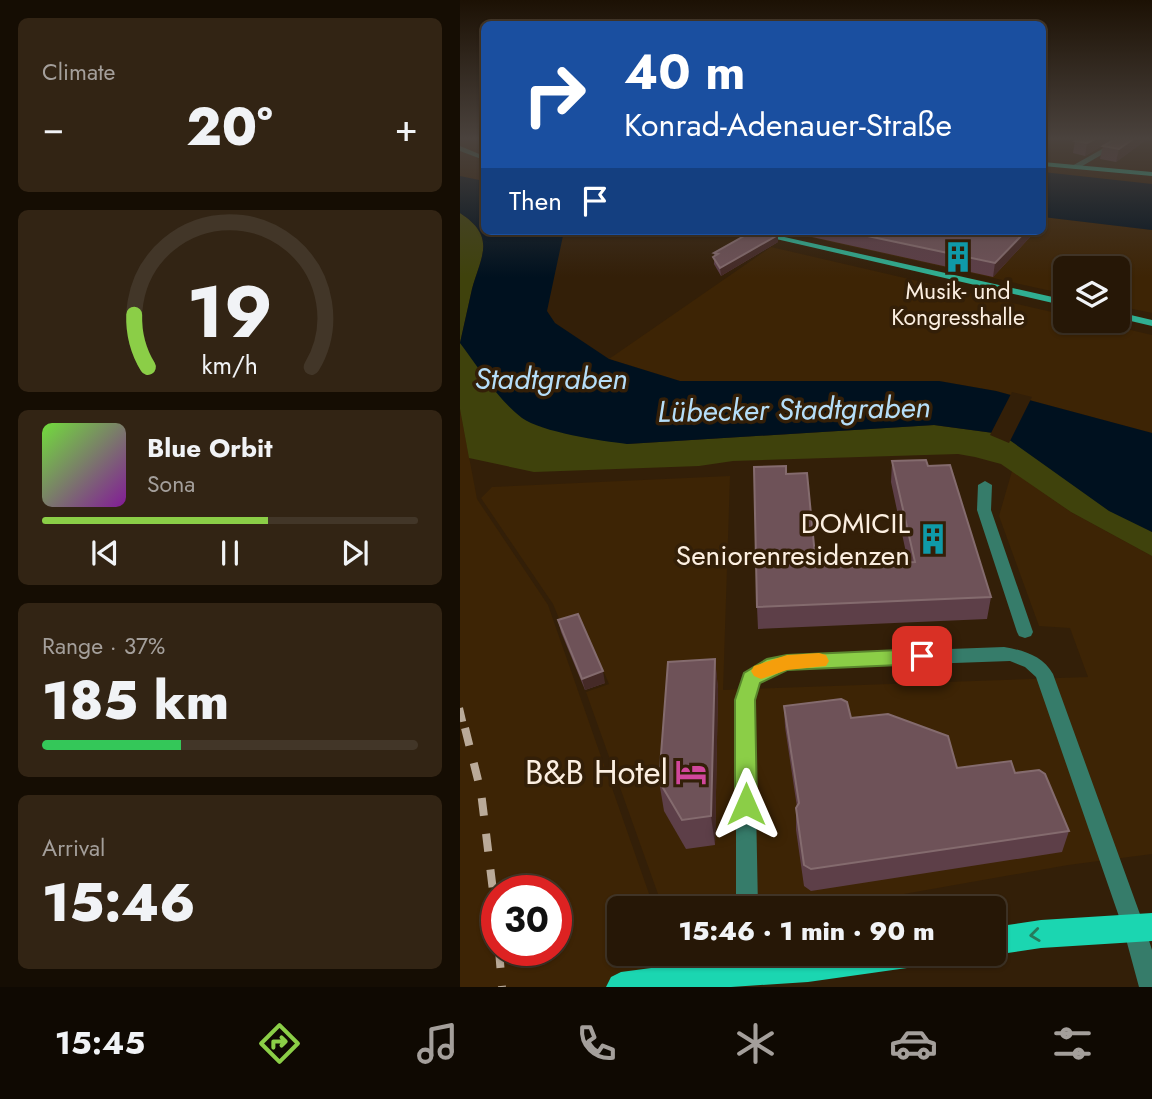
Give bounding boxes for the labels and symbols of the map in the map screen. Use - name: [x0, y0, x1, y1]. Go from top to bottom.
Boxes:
- building icon: Musik- und Kongresshalle: [941, 240, 975, 274]
- place label: Musik- und Kongresshalle: [891, 274, 1025, 334]
- water label: Stadtgraben: [474, 357, 628, 400]
- water label: Lübecker Stadtgraben: [657, 385, 931, 433]
- place label: DOMICIL Seniorenresidenzen: [676, 503, 910, 576]
- building icon: DOMICIL Seniorenresidenzen: [916, 522, 950, 556]
- pin: [892, 626, 952, 686]
- place label: B&B Hotel: [525, 749, 668, 796]
- hotel icon: B&B Hotel: [674, 755, 708, 789]
- position arrow: [709, 767, 783, 841]
- speed limit sign: 30: [481, 875, 572, 966]
- one-way arrow: [1029, 928, 1041, 943]

